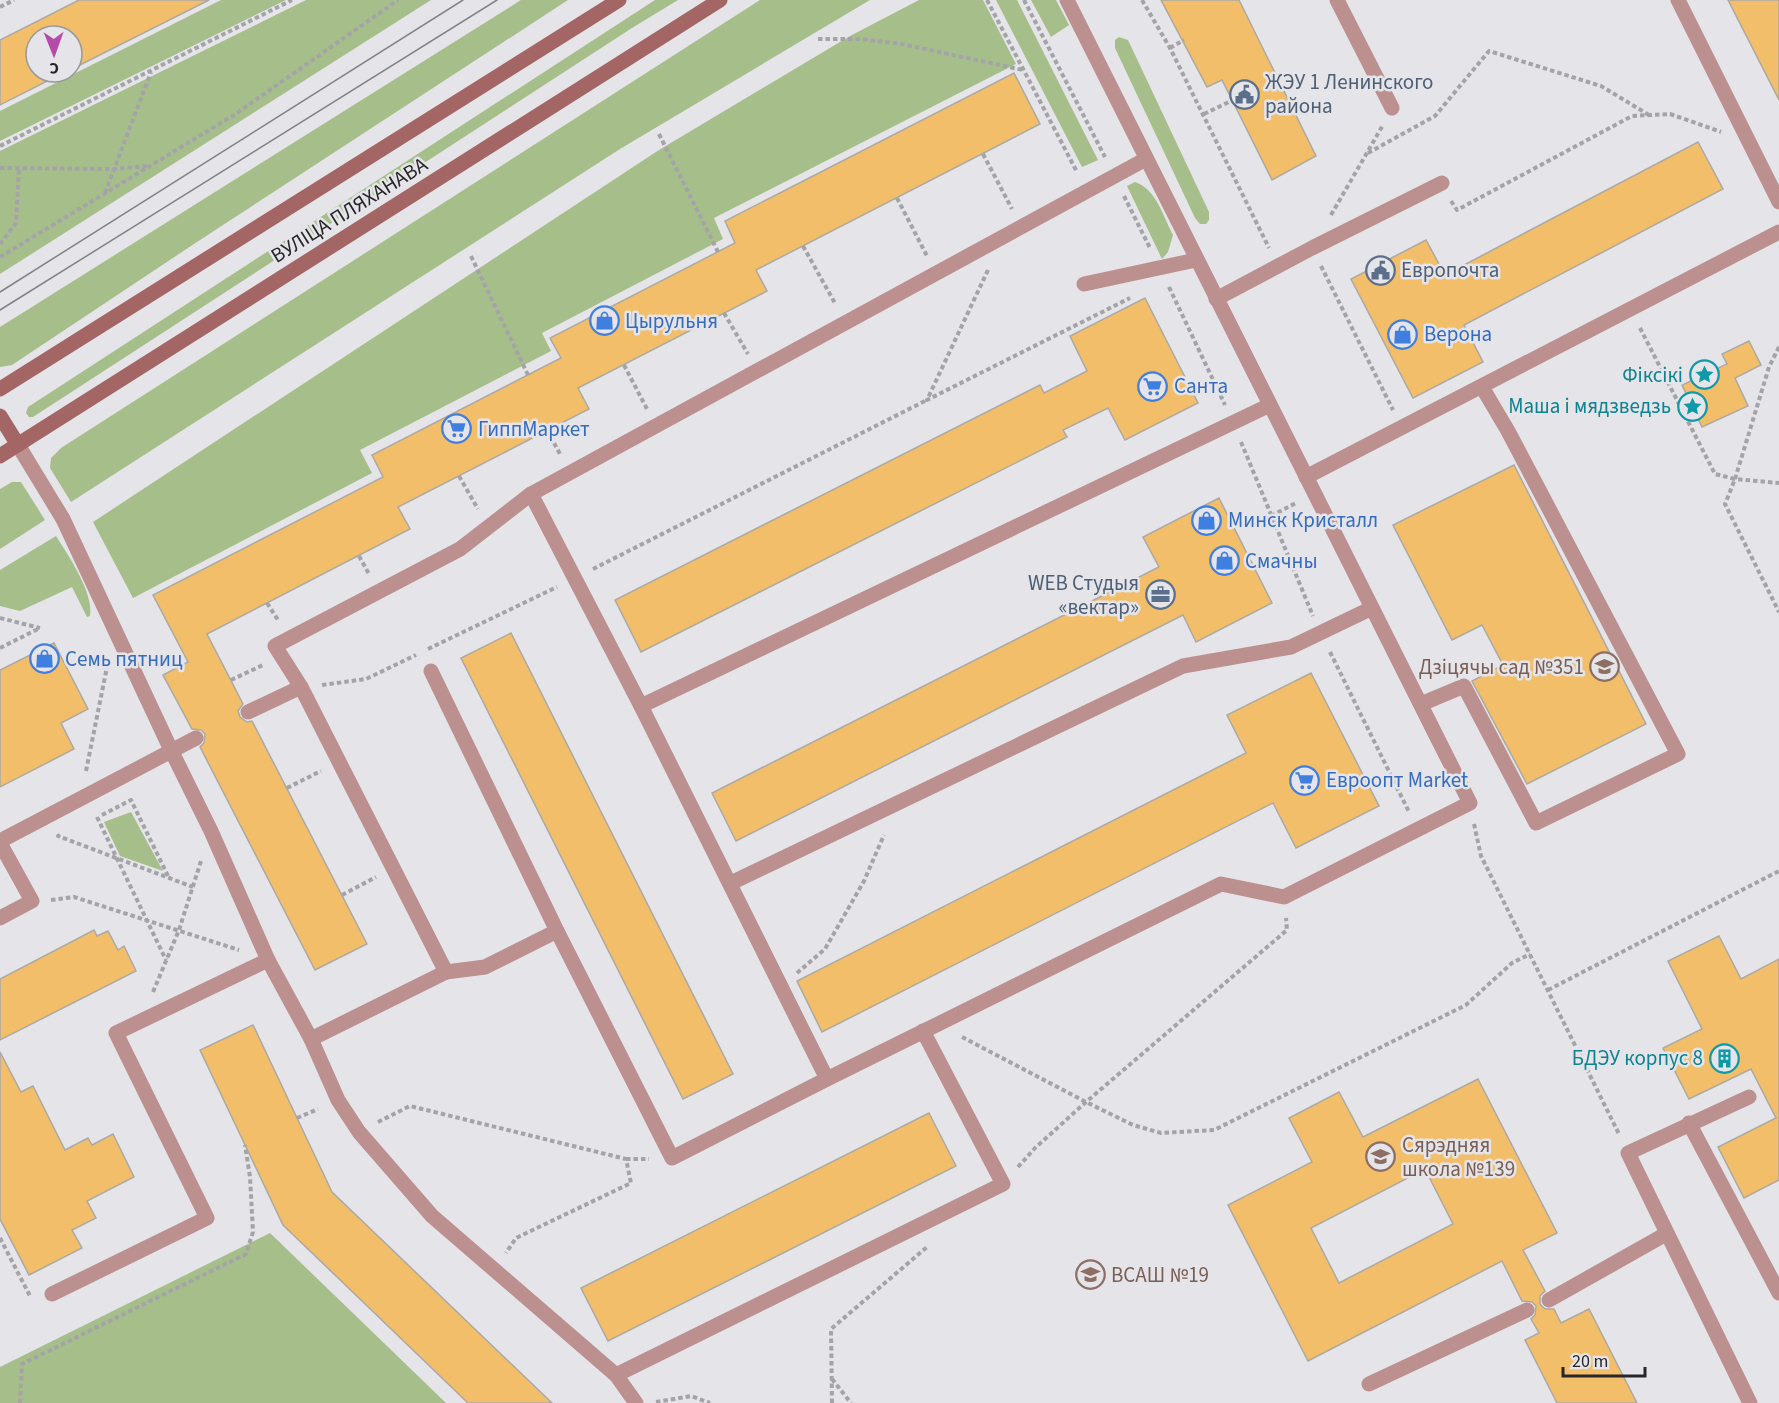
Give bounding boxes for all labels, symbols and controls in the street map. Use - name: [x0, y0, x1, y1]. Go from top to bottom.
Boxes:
- north arrow: [24, 24, 84, 84]
- text: С: [49, 57, 59, 79]
- place label: ЖЭУ 1 Ленинского района: [1265, 67, 1433, 121]
- public building icon: ЖЭУ 1 Ленинского района: [1228, 78, 1260, 110]
- street label: ВУЛІЦА ПЛЯХАНАВА: [265, 149, 434, 270]
- public building icon: Европочта: [1364, 254, 1396, 286]
- place label: Европочта: [1401, 255, 1499, 285]
- shop icon: Цырульня: [588, 305, 620, 337]
- place label: Цырульня: [625, 306, 718, 336]
- shop icon: Верона: [1387, 318, 1419, 350]
- place label: Верона: [1424, 319, 1492, 349]
- place icon: Фіксікі: [1688, 359, 1720, 391]
- place label: Фіксікі: [1622, 360, 1683, 390]
- supermarket icon: Санта: [1137, 370, 1169, 402]
- place label: Санта: [1174, 371, 1228, 401]
- place icon: Маша і мядзведзь: [1676, 390, 1708, 422]
- place label: Маша і мядзведзь: [1508, 391, 1671, 421]
- supermarket icon: ГиппМаркет: [441, 413, 473, 445]
- place label: ГиппМаркет: [478, 414, 590, 444]
- shop icon: Минск Кристалл: [1191, 504, 1223, 536]
- place label: Минск Кристалл: [1228, 505, 1378, 535]
- shop icon: Смачны: [1208, 545, 1240, 577]
- place label: Смачны: [1245, 546, 1318, 576]
- place label: WEB Студыя «вектар»: [1028, 568, 1139, 622]
- office icon: WEB Студыя «вектар»: [1144, 579, 1176, 611]
- shop icon: Семь пятниц: [28, 643, 60, 675]
- place label: Семь пятниц: [65, 644, 183, 674]
- school or university icon: Дзіцячы сад №351: [1589, 651, 1621, 683]
- place label: Дзіцячы сад №351: [1419, 652, 1584, 682]
- supermarket icon: Евроопт Market: [1289, 764, 1321, 796]
- place label: Евроопт Market: [1326, 765, 1468, 795]
- building icon: БДЭУ корпус 8: [1708, 1042, 1740, 1074]
- place label: БДЭУ корпус 8: [1572, 1043, 1703, 1073]
- place label: Сярэдняя школа №139: [1402, 1130, 1515, 1184]
- school or university icon: Сярэдняя школа №139: [1365, 1141, 1397, 1173]
- school or university icon: ВСАШ №19: [1074, 1259, 1106, 1291]
- place label: ВСАШ №19: [1111, 1260, 1209, 1290]
- scale bar: [1563, 1340, 1646, 1378]
- text: 20 m: [1572, 1349, 1608, 1374]

